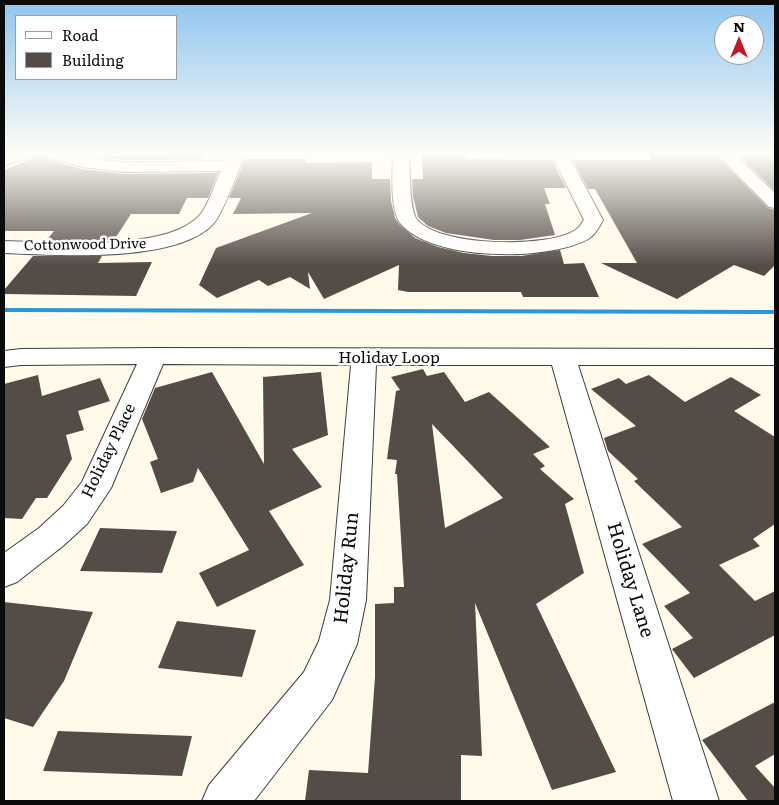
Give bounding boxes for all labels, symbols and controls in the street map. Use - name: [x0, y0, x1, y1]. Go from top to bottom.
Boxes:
- legend: [15, 15, 178, 80]
- north arrow: [714, 15, 764, 65]
- text: N: [733, 16, 745, 36]
- text: Road: [62, 23, 98, 46]
- text: Building: [62, 48, 124, 71]
- street label: Cottonwood Drive: [24, 236, 146, 254]
- street label: Holiday Loop: [338, 348, 440, 368]
- street label: Holiday Place: [78, 401, 140, 501]
- street label: Holiday Run: [330, 511, 364, 625]
- street label: Holiday Lane: [602, 520, 658, 640]

